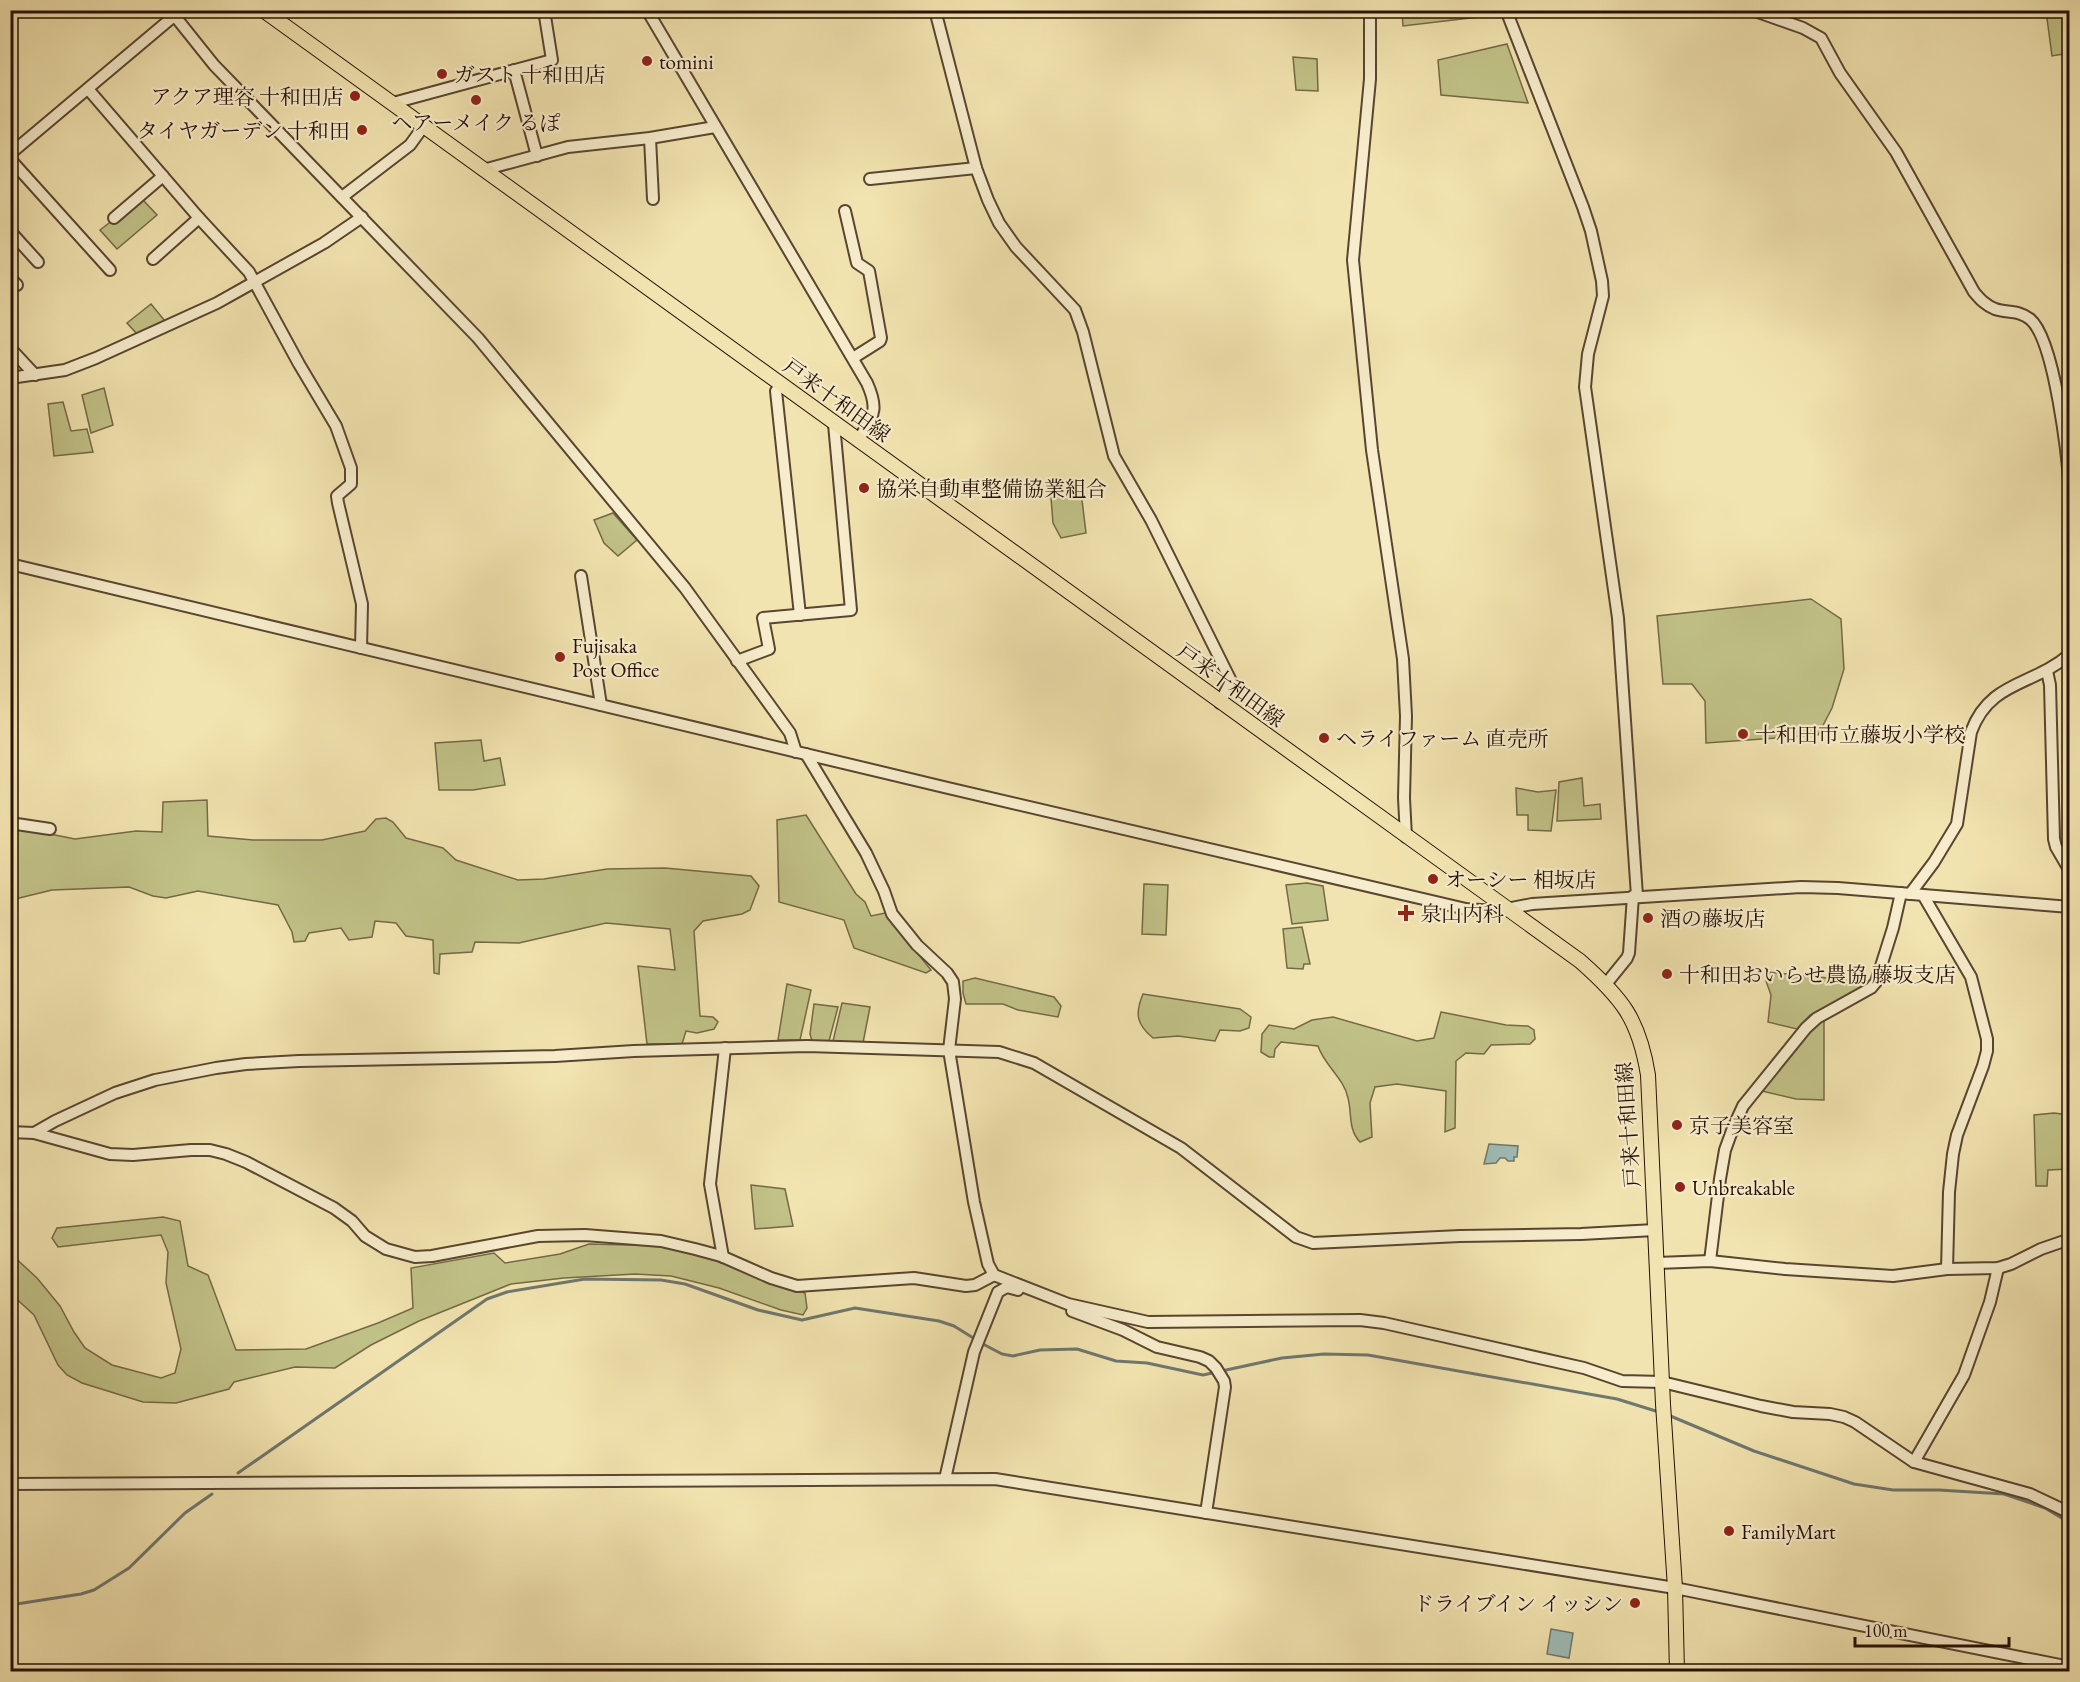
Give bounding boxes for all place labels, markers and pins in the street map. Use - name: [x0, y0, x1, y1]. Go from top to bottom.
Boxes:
- place label: tomini: [659, 48, 714, 75]
- marker: tomini: [640, 54, 654, 68]
- place label: ガスト 十和田店: [454, 61, 605, 88]
- marker: ガスト 十和田店: [435, 67, 449, 81]
- place label: アクア理容 十和田店: [150, 83, 343, 110]
- marker: アクア理容 十和田店: [348, 89, 362, 103]
- marker: ヘアーメイク るぽ: [469, 93, 483, 107]
- place label: ヘアーメイク るぽ: [391, 109, 561, 136]
- place label: タイヤガーデン 十和田: [137, 117, 350, 144]
- marker: タイヤガーデン 十和田: [355, 123, 369, 137]
- place label: 協栄自動車整備協業組合: [876, 475, 1107, 502]
- marker: 協栄自動車整備協業組合: [857, 481, 871, 495]
- place label: Fujisaka Post Office: [572, 632, 659, 683]
- marker: Fujisaka Post Office: [553, 650, 567, 664]
- place label: 十和田市立藤坂小学校: [1755, 721, 1965, 748]
- place label: ヘライファーム 直売所: [1336, 725, 1549, 752]
- marker: 十和田市立藤坂小学校: [1736, 727, 1750, 741]
- marker: ヘライファーム 直売所: [1317, 731, 1331, 745]
- place label: オーシー 相坂店: [1445, 866, 1596, 893]
- marker: オーシー 相坂店: [1426, 872, 1440, 886]
- place label: 泉山内科: [1420, 900, 1504, 927]
- marker: 泉山内科: [1397, 904, 1415, 922]
- place label: 酒の藤坂店: [1660, 905, 1765, 932]
- marker: 酒の藤坂店: [1641, 911, 1655, 925]
- place label: 十和田おいらせ農協 藤坂支店: [1679, 961, 1956, 988]
- marker: 十和田おいらせ農協 藤坂支店: [1660, 967, 1674, 981]
- place label: 京子美容室: [1689, 1112, 1794, 1139]
- marker: 京子美容室: [1670, 1118, 1684, 1132]
- place label: Unbreakable: [1692, 1174, 1795, 1201]
- marker: Unbreakable: [1673, 1180, 1687, 1194]
- place label: FamilyMart: [1741, 1518, 1836, 1545]
- marker: FamilyMart: [1722, 1524, 1736, 1538]
- place label: ドライブイン イッシン: [1413, 1590, 1623, 1617]
- marker: ドライブイン イッシン: [1628, 1596, 1642, 1610]

